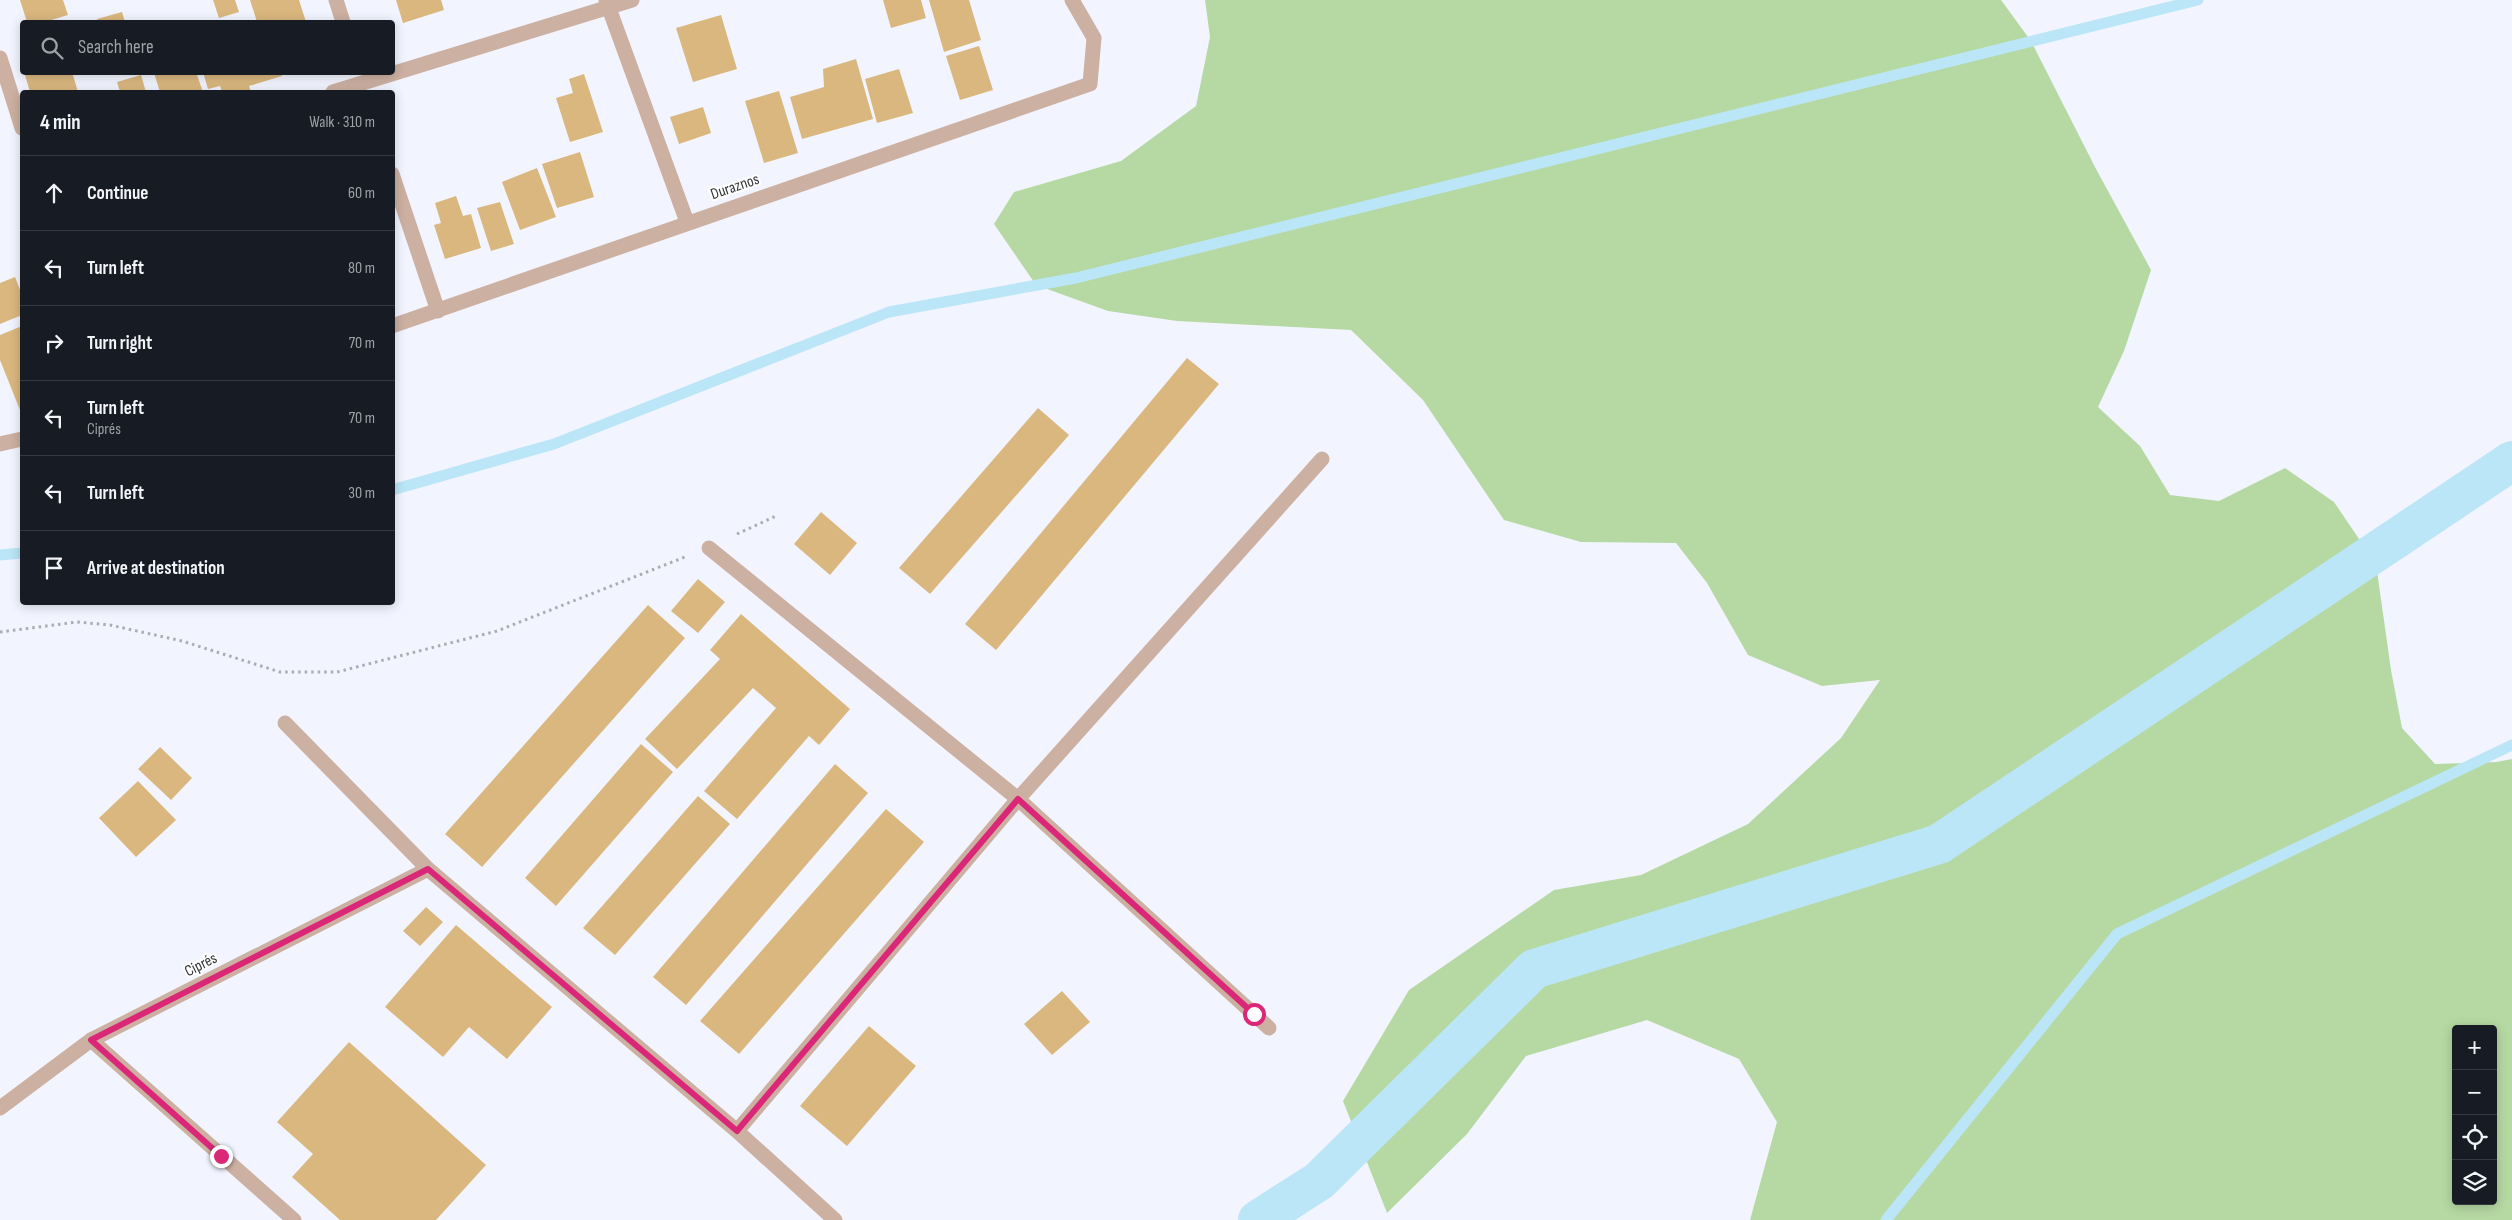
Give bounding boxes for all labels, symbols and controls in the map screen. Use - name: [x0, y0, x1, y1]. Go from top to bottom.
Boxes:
- search box: [20, 20, 395, 75]
- icon: search: [38, 34, 66, 62]
- text: Search here: [78, 36, 154, 59]
- text: 4 min: [40, 110, 81, 135]
- text: Walk · 310 m: [309, 113, 375, 132]
- street label: Duraznos: [708, 170, 762, 204]
- icon: ahead: [40, 179, 68, 207]
- text: Continue: [87, 182, 148, 205]
- text: 60 m: [348, 184, 375, 203]
- icon: left: [40, 254, 68, 282]
- text: Turn left: [87, 257, 144, 280]
- text: 80 m: [348, 259, 375, 278]
- icon: right: [40, 329, 68, 357]
- text: Turn right: [87, 332, 152, 355]
- text: 70 m: [349, 334, 375, 353]
- text: Turn left: [87, 397, 144, 420]
- icon: left: [40, 404, 68, 432]
- text: 70 m: [349, 409, 375, 428]
- text: Ciprés: [87, 420, 121, 439]
- icon: left: [40, 479, 68, 507]
- text: Turn left: [87, 482, 144, 505]
- text: 30 m: [348, 484, 375, 503]
- icon: arrive: [40, 554, 68, 582]
- text: Arrive at destination: [87, 557, 225, 580]
- street label: Ciprés: [182, 949, 221, 981]
- route start: [1243, 1003, 1266, 1026]
- map controls: [2452, 1025, 2497, 1205]
- button: +: [2452, 1025, 2497, 1070]
- button: −: [2452, 1070, 2497, 1115]
- button: locate: [2452, 1115, 2497, 1160]
- route end: [210, 1145, 233, 1168]
- button: layers: [2452, 1160, 2497, 1205]

